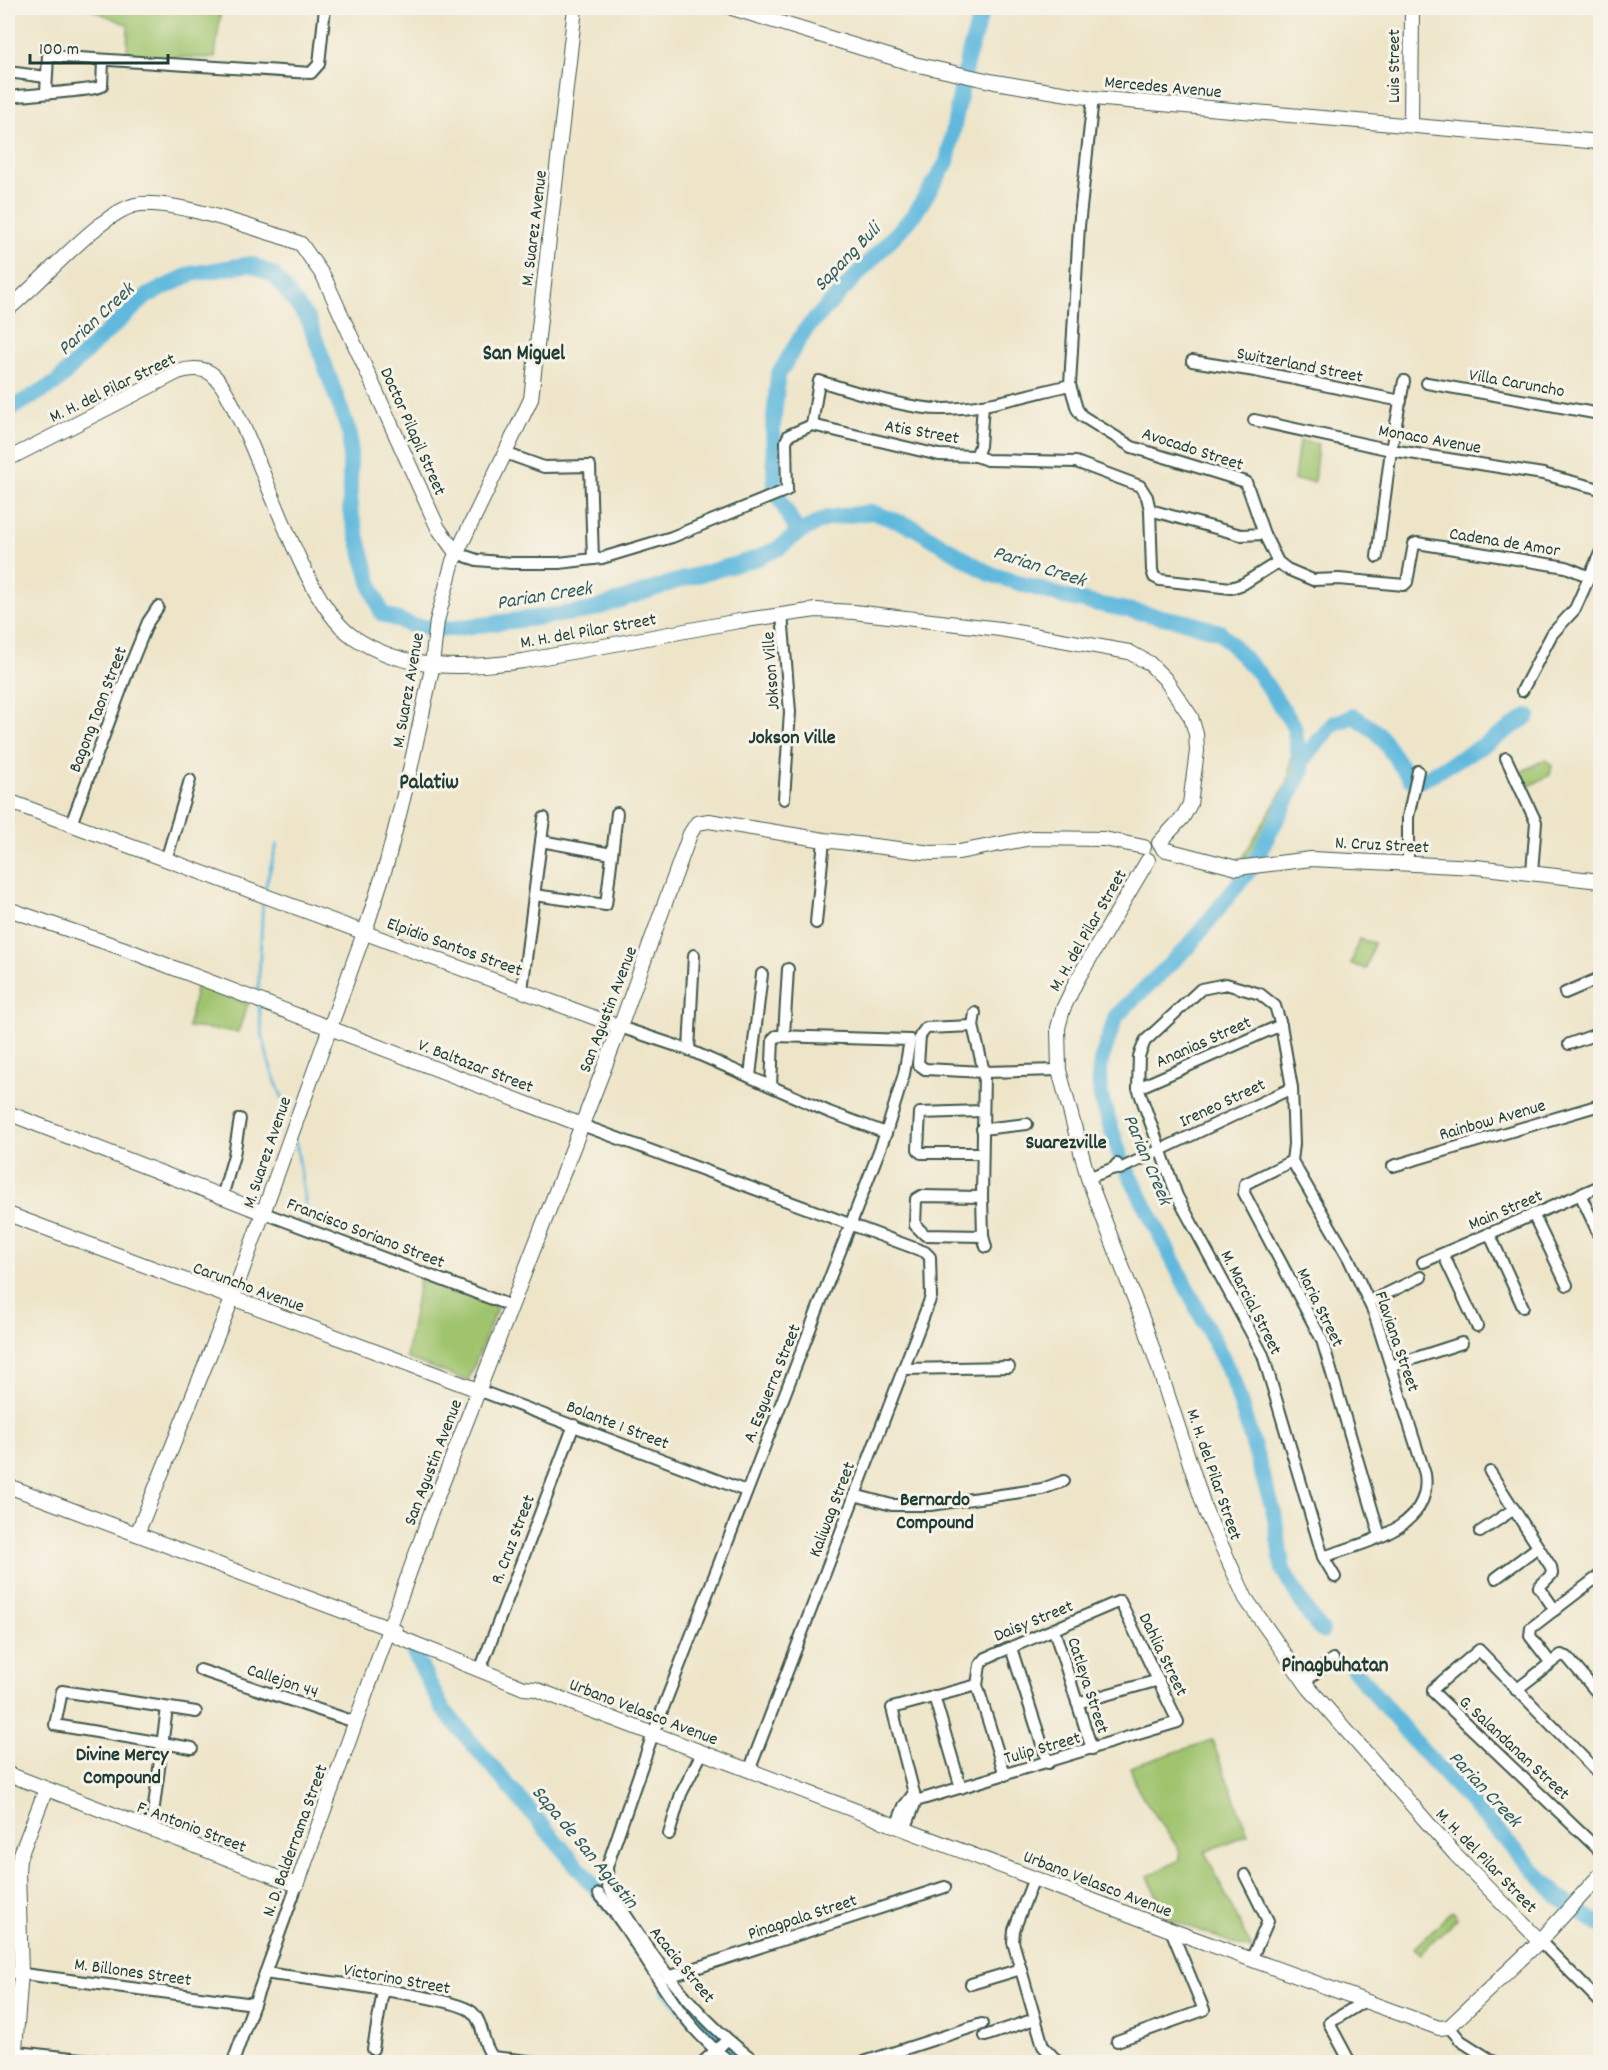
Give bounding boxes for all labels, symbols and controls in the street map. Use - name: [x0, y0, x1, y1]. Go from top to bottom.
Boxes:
- scale bar: [30, 27, 168, 65]
- street label: Luis Street: [1383, 29, 1408, 103]
- text: 100 m: [39, 38, 79, 63]
- street label: Mercedes Avenue: [1103, 71, 1223, 106]
- street label: M. Suarez Avenue: [516, 169, 555, 288]
- water label: Sapang Buli: [808, 215, 890, 299]
- water label: Parian Creek: [52, 276, 143, 363]
- district label: San Miguel: [483, 340, 566, 370]
- street label: Switzerland Street: [1234, 342, 1365, 391]
- street label: M. H. del Pilar Street: [46, 348, 181, 431]
- street label: Doctor Pilapil Street: [372, 364, 451, 500]
- street label: Villa Caruncho: [1467, 364, 1566, 405]
- street label: Atis Street: [882, 415, 961, 452]
- street label: Monaco Avenue: [1376, 419, 1483, 462]
- street label: Avocado Street: [1138, 422, 1247, 479]
- street label: Cadena de Amor: [1447, 522, 1562, 565]
- water label: Parian Creek: [989, 540, 1091, 597]
- water label: Parian Creek: [495, 575, 596, 618]
- street label: M. H. del Pilar Street: [519, 608, 659, 657]
- street label: M. Suarez Avenue: [387, 631, 432, 750]
- street label: Jokson Ville: [757, 631, 788, 711]
- street label: Bagong Taon Street: [64, 643, 135, 776]
- district label: Jokson Ville: [748, 725, 836, 753]
- district label: Palatiw: [399, 769, 459, 799]
- street label: N. Cruz Street: [1334, 832, 1430, 861]
- street label: M. H. del Pilar Street: [1044, 865, 1135, 997]
- street label: Elpidio Santos Street: [383, 912, 526, 985]
- street label: San Agustin Avenue: [574, 943, 645, 1077]
- street label: Ananias Street: [1152, 1011, 1256, 1075]
- street label: V. Baltazar Street: [414, 1034, 537, 1101]
- street label: Ireneo Street: [1176, 1073, 1270, 1135]
- street label: M. Suarez Avenue: [238, 1094, 299, 1212]
- street label: Rainbow Avenue: [1437, 1094, 1549, 1149]
- water label: Parian Creek: [1115, 1111, 1179, 1211]
- district label: Suarezville: [1026, 1130, 1107, 1158]
- street label: Main Street: [1465, 1184, 1547, 1238]
- street label: Francisco Soriano Street: [282, 1193, 448, 1276]
- street label: M. Marcial Street: [1213, 1246, 1287, 1360]
- street label: Caruncho Avenue: [189, 1257, 307, 1320]
- street label: Maria Street: [1289, 1264, 1349, 1352]
- street label: Flaviana Street: [1367, 1288, 1425, 1396]
- street label: A. Esguerra Street: [738, 1321, 809, 1447]
- street label: Bolante 1 Street: [562, 1395, 672, 1457]
- street label: San Agustin Avenue: [399, 1396, 470, 1530]
- street label: M. H. del Pilar Street: [1178, 1406, 1247, 1544]
- street label: Kaliwag Street: [804, 1458, 863, 1561]
- district label: Bernardo Compound: [896, 1487, 974, 1538]
- street label: R. Cruz Street: [486, 1491, 543, 1588]
- street label: Daisy Street: [990, 1595, 1078, 1650]
- street label: Dahlia Street: [1131, 1609, 1193, 1701]
- street label: Catleya Street: [1059, 1634, 1114, 1737]
- district label: Pinagbuhatan: [1281, 1652, 1389, 1682]
- street label: Callejon 44: [243, 1659, 321, 1706]
- street label: Urbano Velasco Avenue: [565, 1673, 721, 1753]
- street label: G. Salandanan Street: [1452, 1691, 1575, 1807]
- street label: Tulip Street: [1001, 1726, 1084, 1772]
- district label: Divine Mercy Compound: [76, 1742, 169, 1793]
- water label: Parian Creek: [1441, 1745, 1528, 1836]
- street label: N. D. Balderrama Street: [257, 1761, 336, 1921]
- water label: Sapa de San Agustin: [524, 1780, 644, 1916]
- street label: F. Antonio Street: [133, 1796, 250, 1861]
- street label: M. H. del Pilar Street: [1428, 1804, 1542, 1920]
- street label: Urbano Velasco Avenue: [1019, 1845, 1175, 1925]
- street label: Pinagpala Street: [745, 1889, 861, 1948]
- street label: Acacia Street: [642, 1922, 720, 2010]
- street label: M. Billones Street: [73, 1953, 193, 1994]
- street label: Victorino Street: [341, 1959, 452, 2002]

